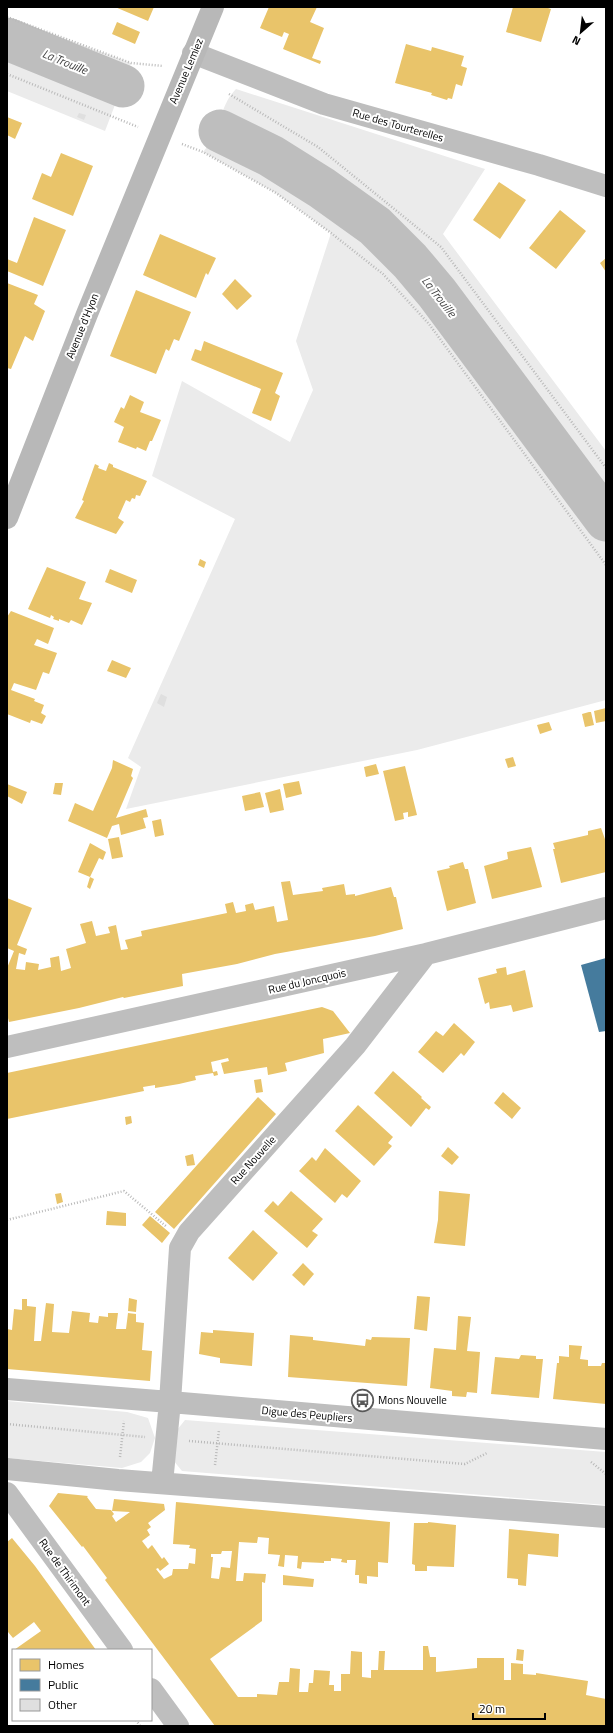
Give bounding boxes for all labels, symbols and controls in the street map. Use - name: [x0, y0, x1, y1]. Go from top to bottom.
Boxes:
- north arrow: [561, 12, 601, 52]
- text: N: [569, 32, 583, 50]
- street label: Avenue Lemiez: [165, 36, 207, 106]
- water label: La Trouille: [40, 44, 92, 80]
- street label: Rue des Tourterelles: [351, 104, 445, 146]
- water label: La Trouille: [417, 272, 462, 322]
- street label: Avenue d'Hyon: [62, 291, 102, 361]
- street label: Rue du Joncquois: [267, 964, 347, 998]
- street label: Rue Nouvelle: [227, 1132, 280, 1188]
- bus stop icon: Mons Nouvelle: [349, 1387, 375, 1413]
- place label: Mons Nouvelle: [378, 1392, 447, 1408]
- street label: Digue des Peupliers: [261, 1402, 353, 1426]
- street label: Rue de Thirimont: [35, 1535, 95, 1609]
- legend: [12, 1649, 152, 1721]
- text: Homes: [48, 1655, 84, 1674]
- text: Public: [48, 1675, 78, 1694]
- text: Other: [48, 1695, 77, 1714]
- scale bar: [473, 1695, 545, 1721]
- text: 20 m: [479, 1699, 505, 1718]

